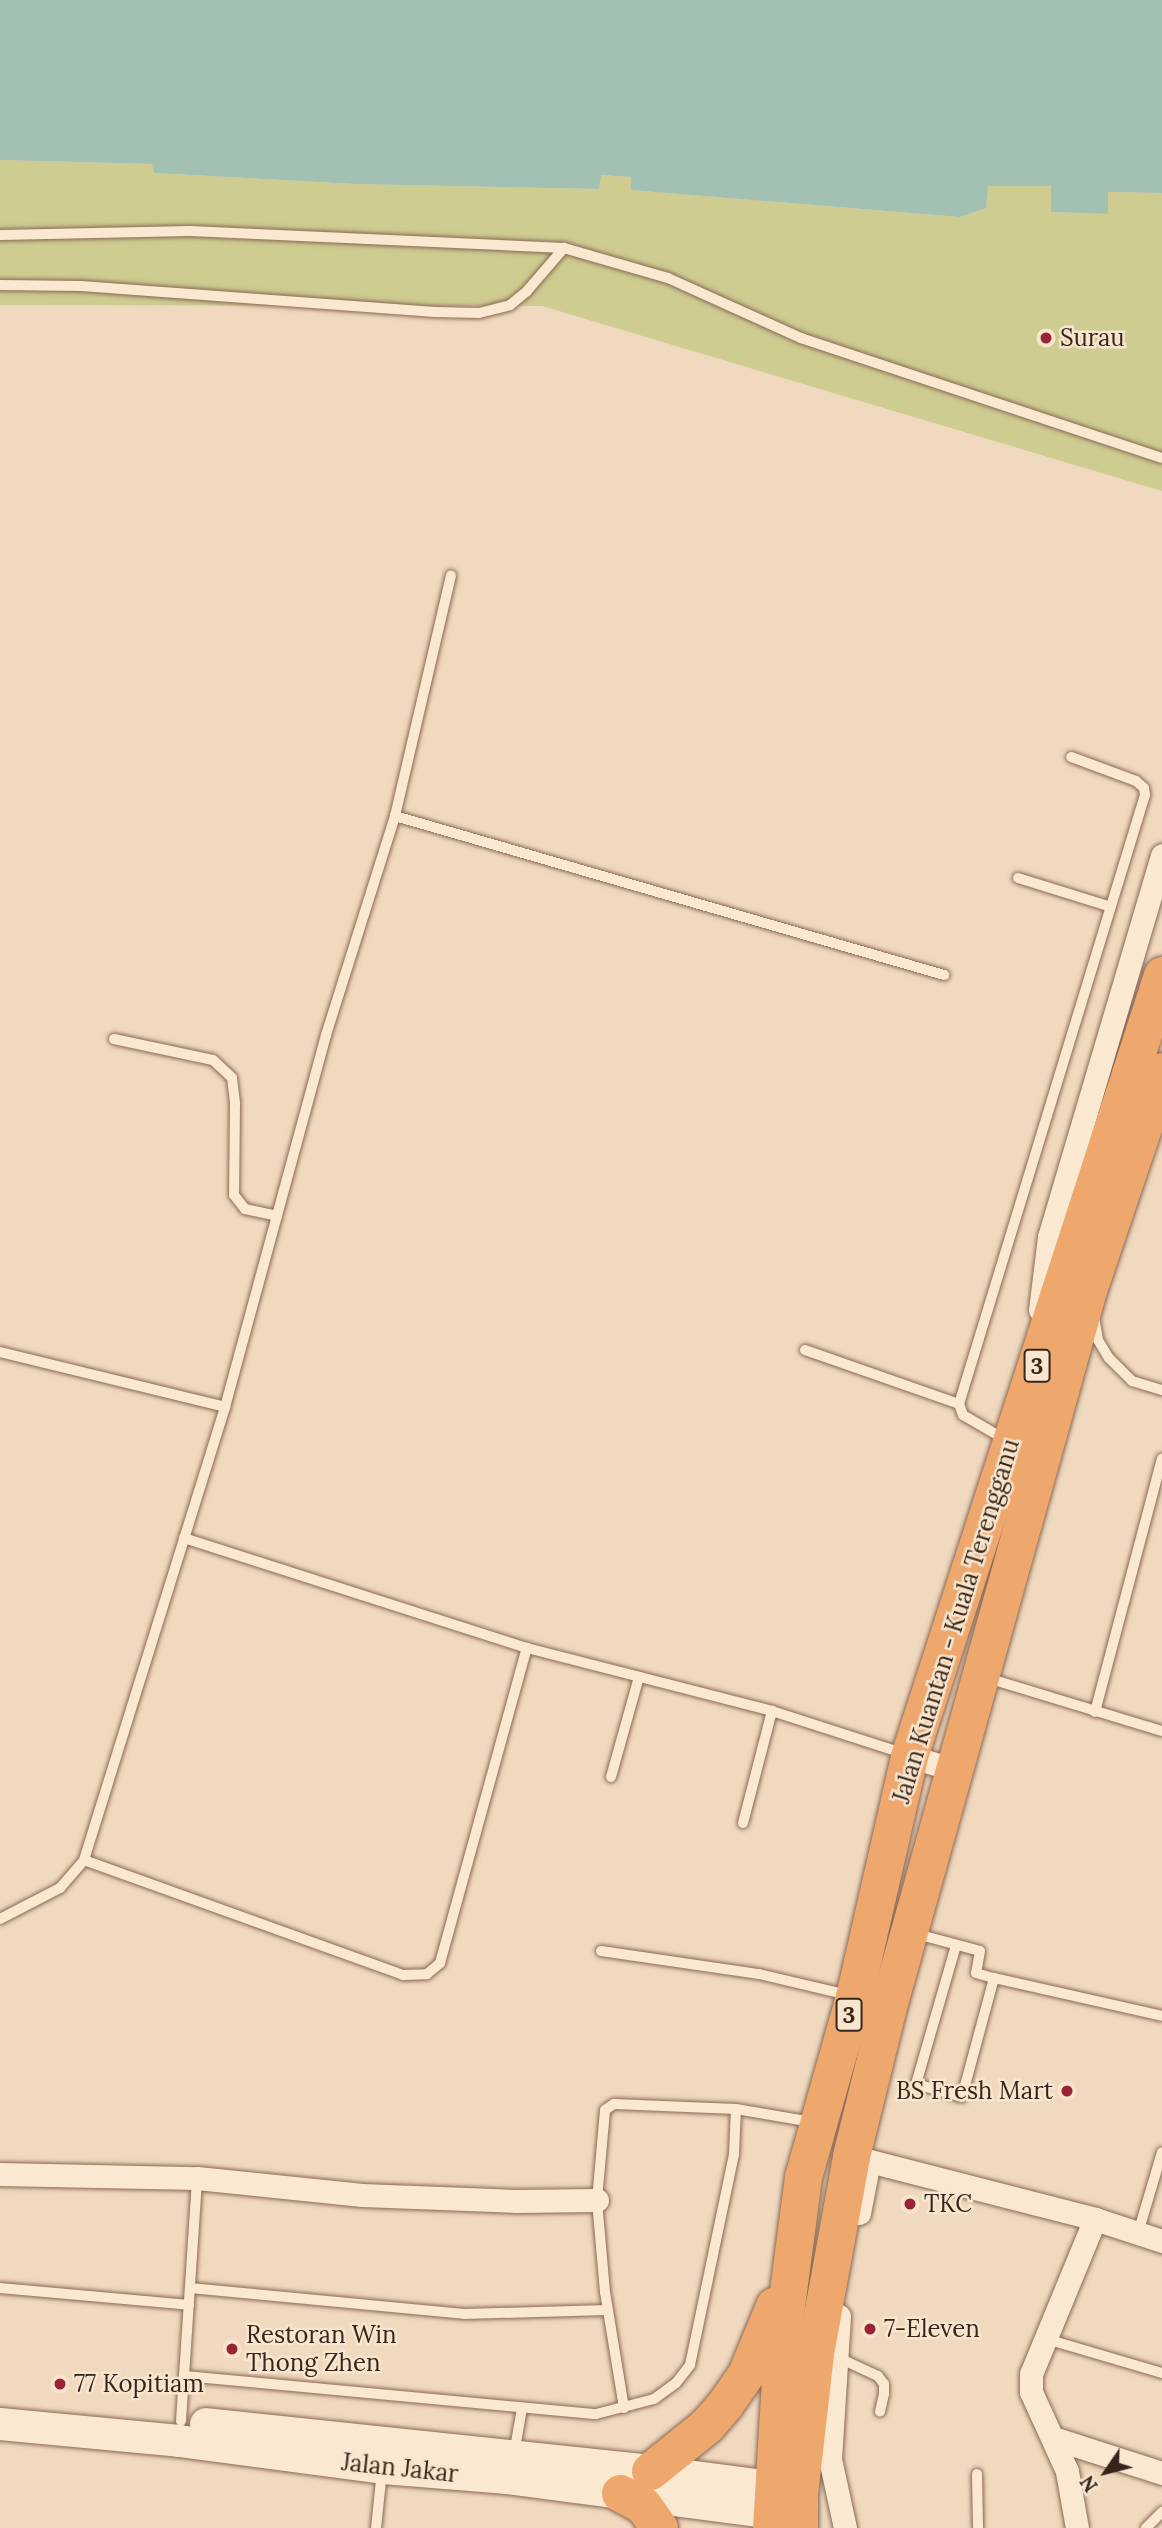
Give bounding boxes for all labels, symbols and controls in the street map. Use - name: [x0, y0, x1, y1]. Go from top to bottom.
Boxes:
- place label: Surau: [1060, 324, 1125, 352]
- marker: Surau: [1038, 330, 1054, 346]
- road number: 3: [1023, 1346, 1051, 1386]
- street label: Jalan Kuantan - Kuala Terengganu: [887, 1435, 1025, 1807]
- road number: 3: [835, 1996, 863, 2034]
- place label: BS Fresh Mart: [896, 2077, 1053, 2105]
- marker: BS Fresh Mart: [1059, 2083, 1075, 2099]
- place label: TKC: [924, 2190, 972, 2218]
- marker: TKC: [902, 2196, 918, 2212]
- place label: 7-Eleven: [884, 2315, 980, 2343]
- place label: Restoran Win Thong Zhen: [246, 2321, 397, 2377]
- marker: 7-Eleven: [862, 2321, 878, 2337]
- marker: Restoran Win Thong Zhen: [224, 2341, 240, 2357]
- place label: 77 Kopitiam: [74, 2370, 204, 2398]
- marker: 77 Kopitiam: [52, 2376, 68, 2392]
- north arrow: [1071, 2437, 1141, 2507]
- street label: Jalan Jakar: [340, 2448, 460, 2488]
- text: N: [1075, 2471, 1103, 2497]

